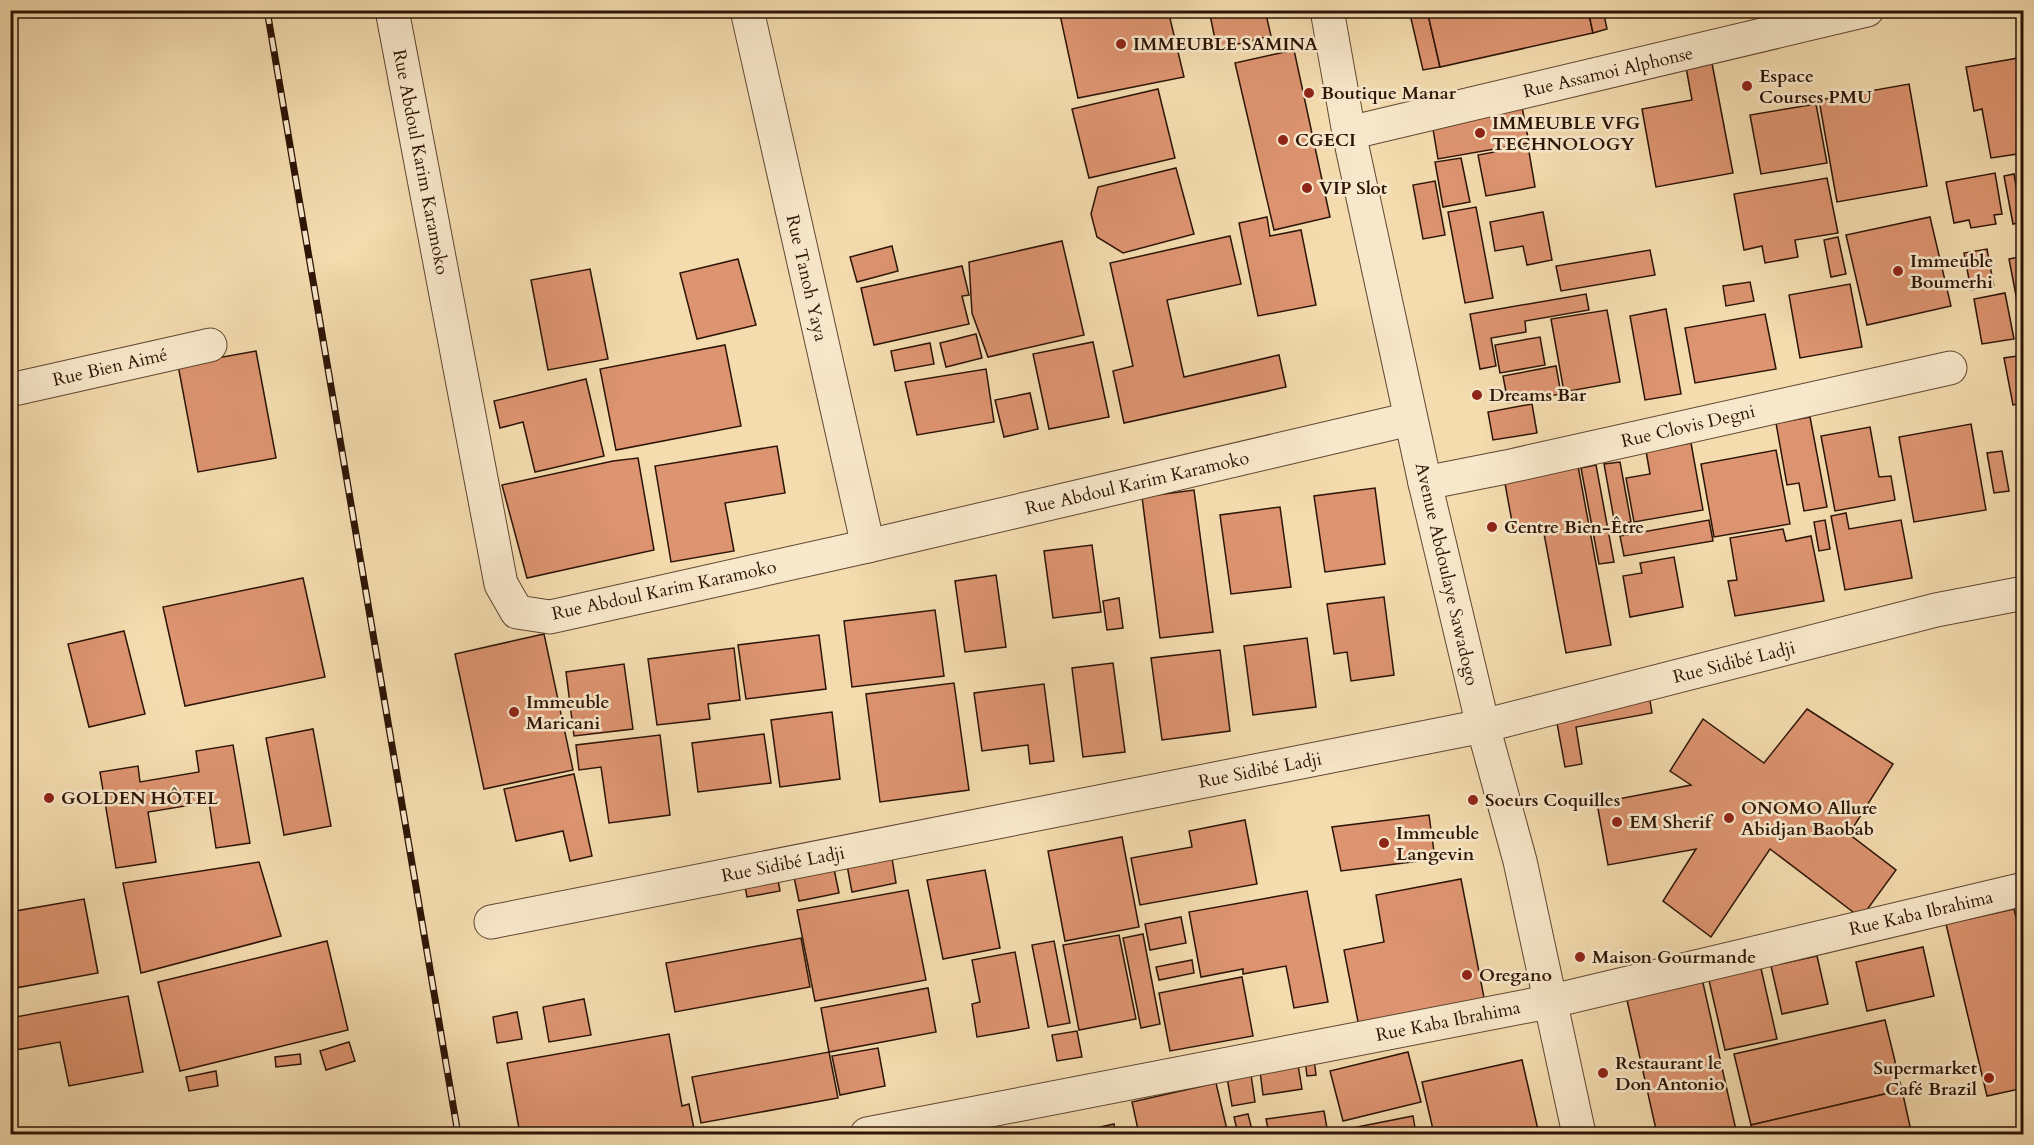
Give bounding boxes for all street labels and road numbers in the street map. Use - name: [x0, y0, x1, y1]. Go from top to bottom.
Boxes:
- street label: Rue Assamoi Alphonse: [1521, 41, 1696, 104]
- street label: Rue Abdoul Karim Karamoko: [386, 47, 455, 277]
- street label: Rue Tanoh Yaya: [780, 212, 833, 344]
- street label: Rue Bien Aimé: [50, 342, 170, 393]
- street label: Rue Clovis Degni: [1619, 399, 1757, 454]
- street label: Rue Abdoul Karim Karamoko: [1023, 445, 1252, 521]
- street label: Avenue Abdoulaye Sawadogo: [1409, 460, 1484, 688]
- street label: Rue Abdoul Karim Karamoko: [549, 554, 779, 627]
- street label: Rue Sidibé Ladji: [1670, 635, 1798, 690]
- street label: Rue Sidibé Ladji: [1196, 746, 1324, 795]
- street label: Rue Sidibé Ladji: [719, 840, 847, 889]
- street label: Rue Kaba Ibrahima: [1847, 885, 1996, 942]
- street label: Rue Kaba Ibrahima: [1374, 995, 1523, 1048]

